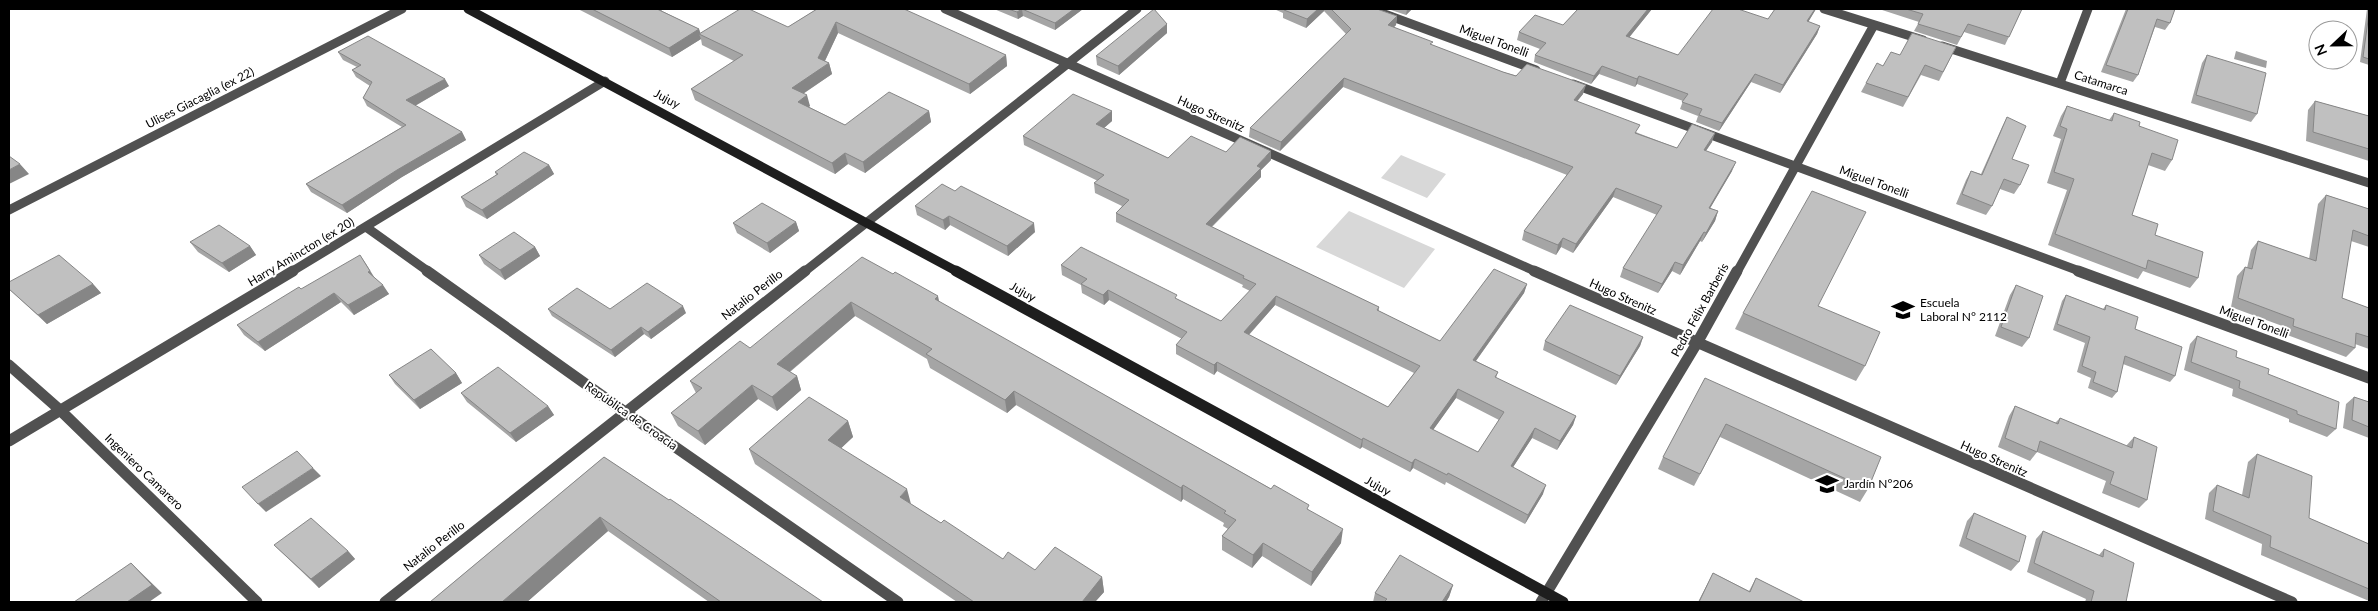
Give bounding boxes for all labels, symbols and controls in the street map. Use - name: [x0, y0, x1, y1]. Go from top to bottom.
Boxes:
- north arrow: [2308, 20, 2358, 70]
- street label: Miguel Tonelli: [1457, 21, 1531, 60]
- text: N: [2311, 42, 2330, 58]
- street label: Ulises Giacaglia (ex 22): [143, 64, 257, 131]
- street label: Catamarca: [2072, 67, 2130, 98]
- street label: Jujuy: [652, 86, 684, 112]
- street label: Hugo Strenitz: [1175, 92, 1248, 135]
- street label: Miguel Tonelli: [1837, 162, 1911, 201]
- street label: Harry Amincton (ex 20): [245, 214, 357, 289]
- street label: Pedro Félix Barberis: [1668, 260, 1732, 359]
- street label: Natalio Perillo: [718, 266, 785, 323]
- street label: Hugo Strenitz: [1587, 275, 1660, 318]
- street label: Jujuy: [1008, 278, 1040, 305]
- place label: Escuela Laboral N° 2112: [1920, 295, 2007, 324]
- school or university icon: Escuela Laboral N° 2112: [1890, 297, 1916, 323]
- street label: Miguel Tonelli: [2217, 302, 2291, 341]
- street label: República de Croacia: [582, 378, 681, 453]
- street label: Ingeniero Camarero: [102, 430, 187, 513]
- street label: Hugo Strenitz: [1958, 437, 2031, 480]
- school or university icon: Jardín N°206: [1814, 471, 1840, 497]
- street label: Jujuy: [1363, 472, 1395, 499]
- place label: Jardín N°206: [1844, 476, 1913, 491]
- street label: Natalio Perillo: [400, 517, 467, 574]

